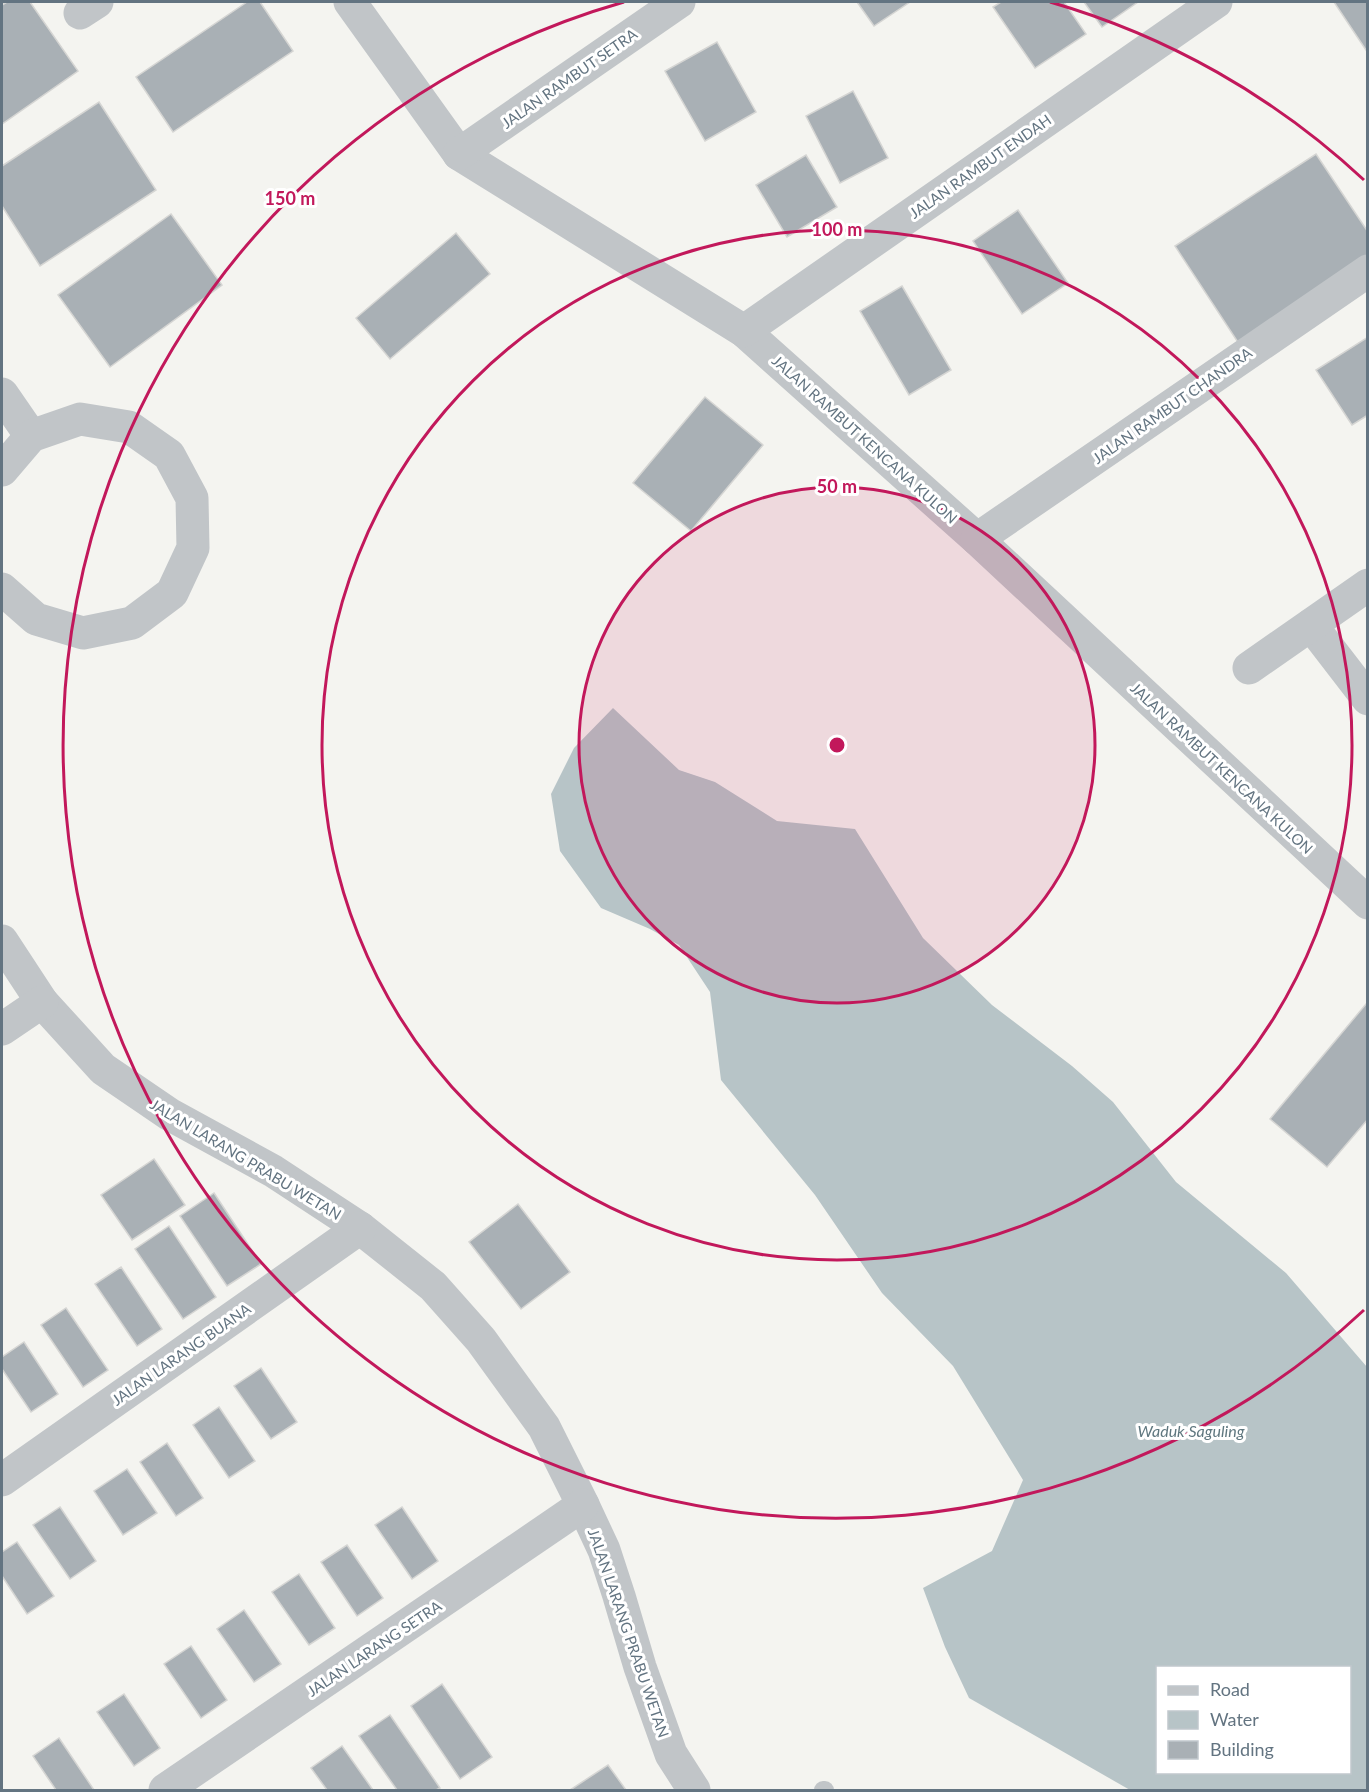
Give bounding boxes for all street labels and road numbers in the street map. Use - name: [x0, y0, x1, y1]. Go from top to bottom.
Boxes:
- street label: JALAN RAMBUT SETRA: [498, 24, 641, 132]
- street label: JALAN RAMBUT ENDAH: [906, 110, 1054, 222]
- street label: JALAN RAMBUT CHANDRA: [1089, 343, 1256, 467]
- street label: JALAN RAMBUT KENCANA KULON: [769, 351, 961, 527]
- street label: JALAN RAMBUT KENCANA KULON: [1127, 679, 1317, 857]
- street label: JALAN LARANG PRABU WETAN: [147, 1095, 345, 1223]
- street label: JALAN LARANG BUANA: [108, 1299, 255, 1409]
- street label: JALAN LARANG PRABU WETAN: [585, 1526, 673, 1740]
- street label: JALAN LARANG SETRA: [303, 1596, 445, 1700]

